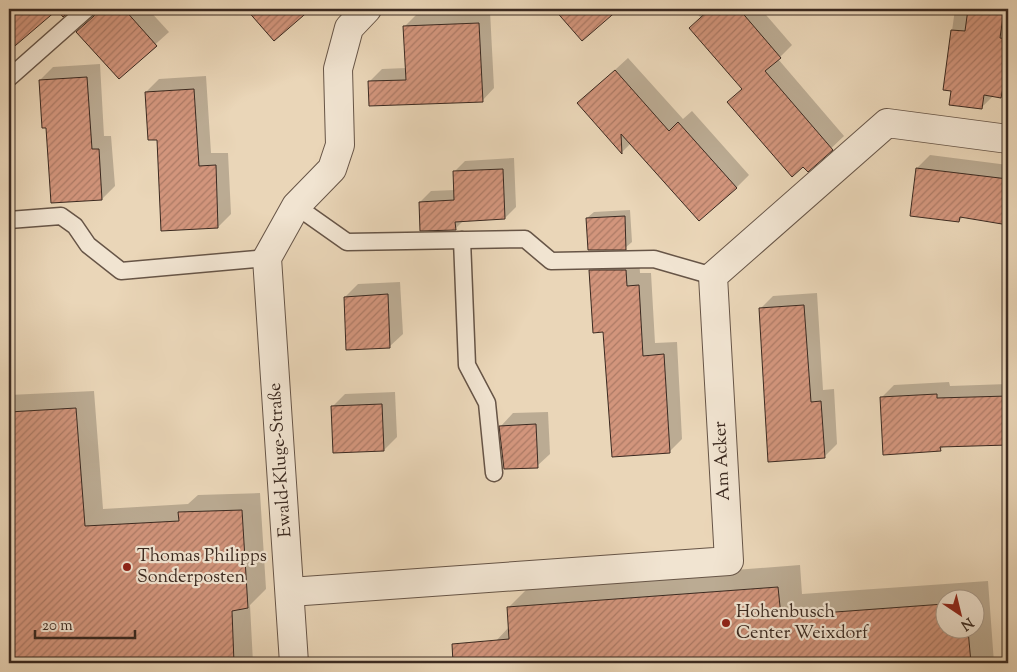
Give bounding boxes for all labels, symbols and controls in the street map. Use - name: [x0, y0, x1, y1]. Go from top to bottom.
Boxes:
- street label: Ewald-Kluge-Straße: [263, 382, 299, 538]
- street label: Am Acker: [708, 420, 738, 501]
- place label: Thomas Philipps Sonderposten: [137, 544, 267, 591]
- marker: Thomas Philipps Sonderposten: [121, 561, 133, 573]
- north arrow: [934, 590, 984, 640]
- place label: Hohenbusch Center Weixdorf: [736, 600, 869, 647]
- scale bar: [35, 607, 135, 639]
- text: N: [956, 612, 977, 634]
- text: 20 m: [42, 616, 73, 637]
- marker: Hohenbusch Center Weixdorf: [720, 617, 732, 629]

